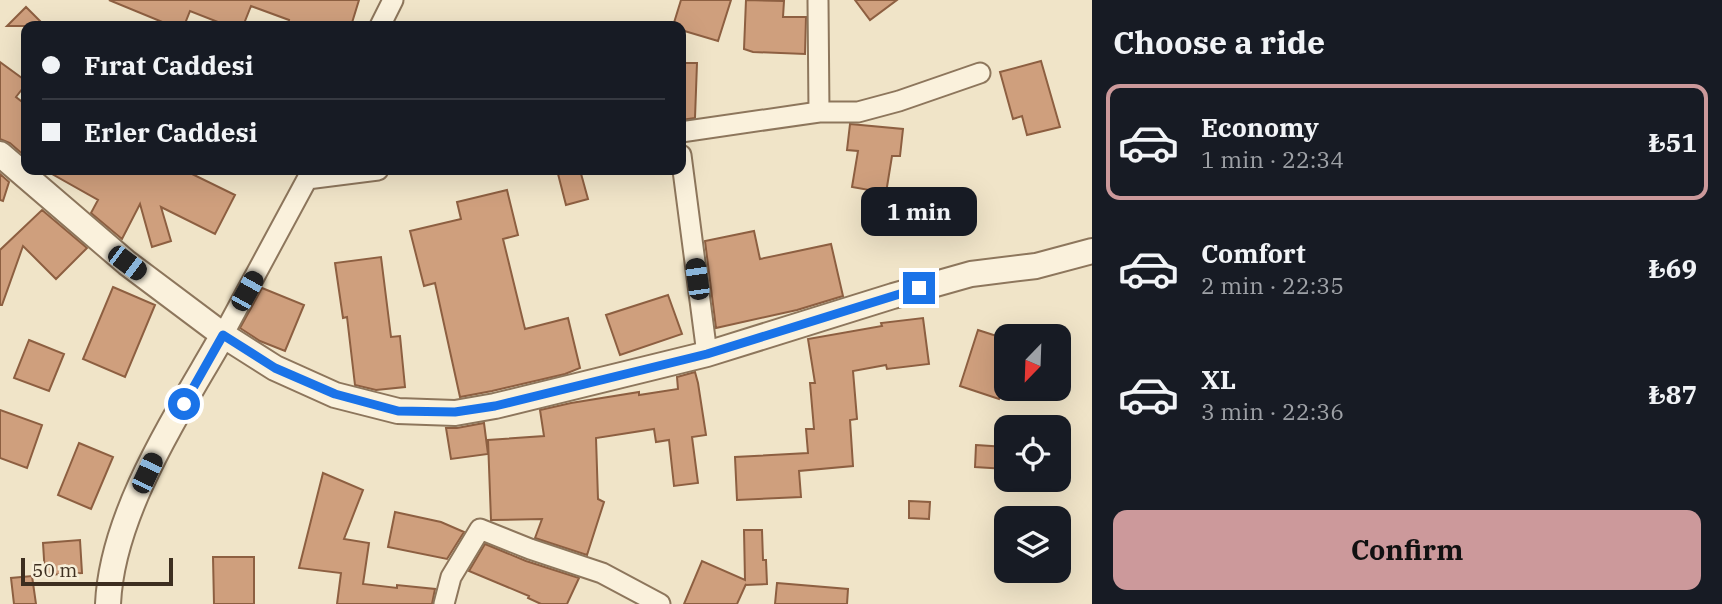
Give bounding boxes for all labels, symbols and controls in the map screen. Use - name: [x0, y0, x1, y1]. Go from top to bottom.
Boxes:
- text: Choose a ride: [1113, 21, 1325, 63]
- text: Fırat Caddesi: [84, 48, 253, 82]
- text: Economy: [1201, 110, 1319, 144]
- icon: car: [1117, 111, 1180, 174]
- text: Erler Caddesi: [84, 115, 257, 149]
- text: ₺51: [1648, 125, 1697, 159]
- text: 1 min · 22:34: [1201, 144, 1344, 174]
- callout: 1 min: [861, 187, 977, 236]
- text: 1 min: [887, 196, 951, 226]
- text: Comfort: [1201, 236, 1306, 270]
- icon: car: [1117, 237, 1180, 300]
- car: [104, 242, 151, 284]
- text: ₺69: [1648, 251, 1697, 285]
- car: [684, 257, 711, 301]
- car: [228, 268, 267, 314]
- text: 2 min · 22:35: [1201, 270, 1344, 300]
- route end: [903, 272, 935, 304]
- north arrow: [994, 324, 1071, 401]
- map controls: [994, 324, 1071, 583]
- text: XL: [1201, 362, 1236, 396]
- icon: car: [1117, 363, 1180, 426]
- text: ₺87: [1648, 377, 1697, 411]
- route start: [168, 388, 200, 420]
- text: 3 min · 22:36: [1201, 396, 1344, 426]
- button: locate: [994, 415, 1071, 492]
- car: [129, 450, 166, 496]
- button: layers: [994, 506, 1071, 583]
- button: Confirm: [1113, 510, 1701, 590]
- scale bar: [21, 555, 173, 587]
- text: 50 m: [32, 558, 77, 582]

